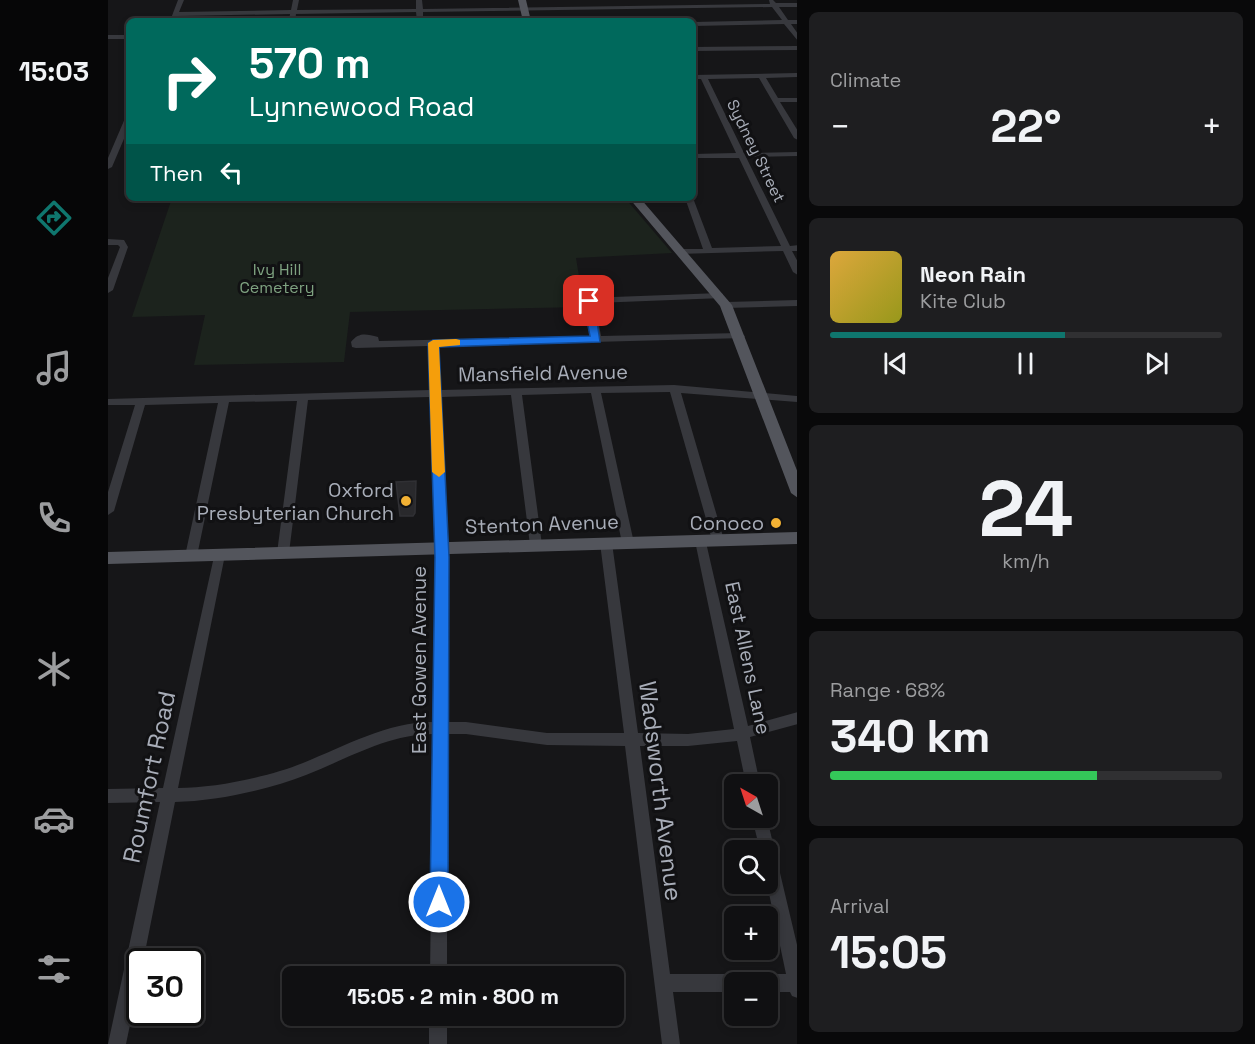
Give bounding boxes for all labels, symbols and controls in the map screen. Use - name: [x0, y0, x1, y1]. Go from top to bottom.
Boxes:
- text: 570 m: [249, 37, 371, 90]
- icon: right: [150, 42, 228, 120]
- text: 15:03: [19, 54, 89, 89]
- text: Climate: [830, 67, 901, 93]
- text: Lynnewood Road: [249, 89, 474, 124]
- street label: Sydney Street: [722, 96, 790, 206]
- text: 22°: [990, 98, 1062, 155]
- text: −: [830, 106, 850, 148]
- text: +: [1202, 106, 1222, 148]
- icon: left: [215, 156, 248, 189]
- text: Then: [150, 159, 203, 187]
- icon: directions: [33, 197, 75, 239]
- park label: Ivy Hill Cemetery: [239, 259, 315, 298]
- text: Neon Rain: [920, 260, 1026, 288]
- pin: [563, 275, 614, 326]
- icon: arrive: [572, 284, 605, 317]
- text: Kite Club: [920, 288, 1006, 314]
- icon: music: [33, 347, 75, 389]
- icon: previous: [879, 347, 912, 380]
- icon: pause: [1009, 347, 1042, 380]
- icon: next: [1140, 347, 1173, 380]
- street label: Mansfield Avenue: [458, 359, 628, 387]
- text: 24: [979, 459, 1073, 559]
- place label: Oxford Presbyterian Church: [197, 477, 394, 526]
- marker: Oxford Presbyterian Church: [399, 494, 413, 508]
- icon: phone: [33, 497, 75, 539]
- street label: Stenton Avenue: [465, 508, 619, 540]
- place label: Conoco: [690, 510, 764, 536]
- marker: Conoco: [769, 516, 783, 530]
- text: km/h: [1002, 548, 1050, 574]
- street label: East Gowen Avenue: [406, 566, 432, 754]
- street label: East Allens Lane: [719, 579, 777, 737]
- icon: climate: [33, 648, 75, 690]
- text: Range · 68%: [830, 677, 945, 703]
- street label: Wadsworth Avenue: [632, 679, 690, 903]
- street label: Roumfort Road: [116, 688, 182, 866]
- text: 340 km: [830, 708, 990, 765]
- north arrow: [724, 774, 778, 828]
- map controls: [724, 774, 778, 1026]
- icon: car: [33, 798, 75, 840]
- button: search: [724, 840, 778, 894]
- position arrow: [407, 870, 471, 934]
- text: Arrival: [830, 893, 889, 919]
- button: +: [724, 906, 778, 960]
- text: 15:05: [830, 924, 947, 981]
- icon: filters: [33, 948, 75, 990]
- speed limit sign: 30: [126, 948, 204, 1026]
- button: −: [724, 972, 778, 1026]
- text: 15:05 · 2 min · 800 m: [347, 982, 559, 1010]

